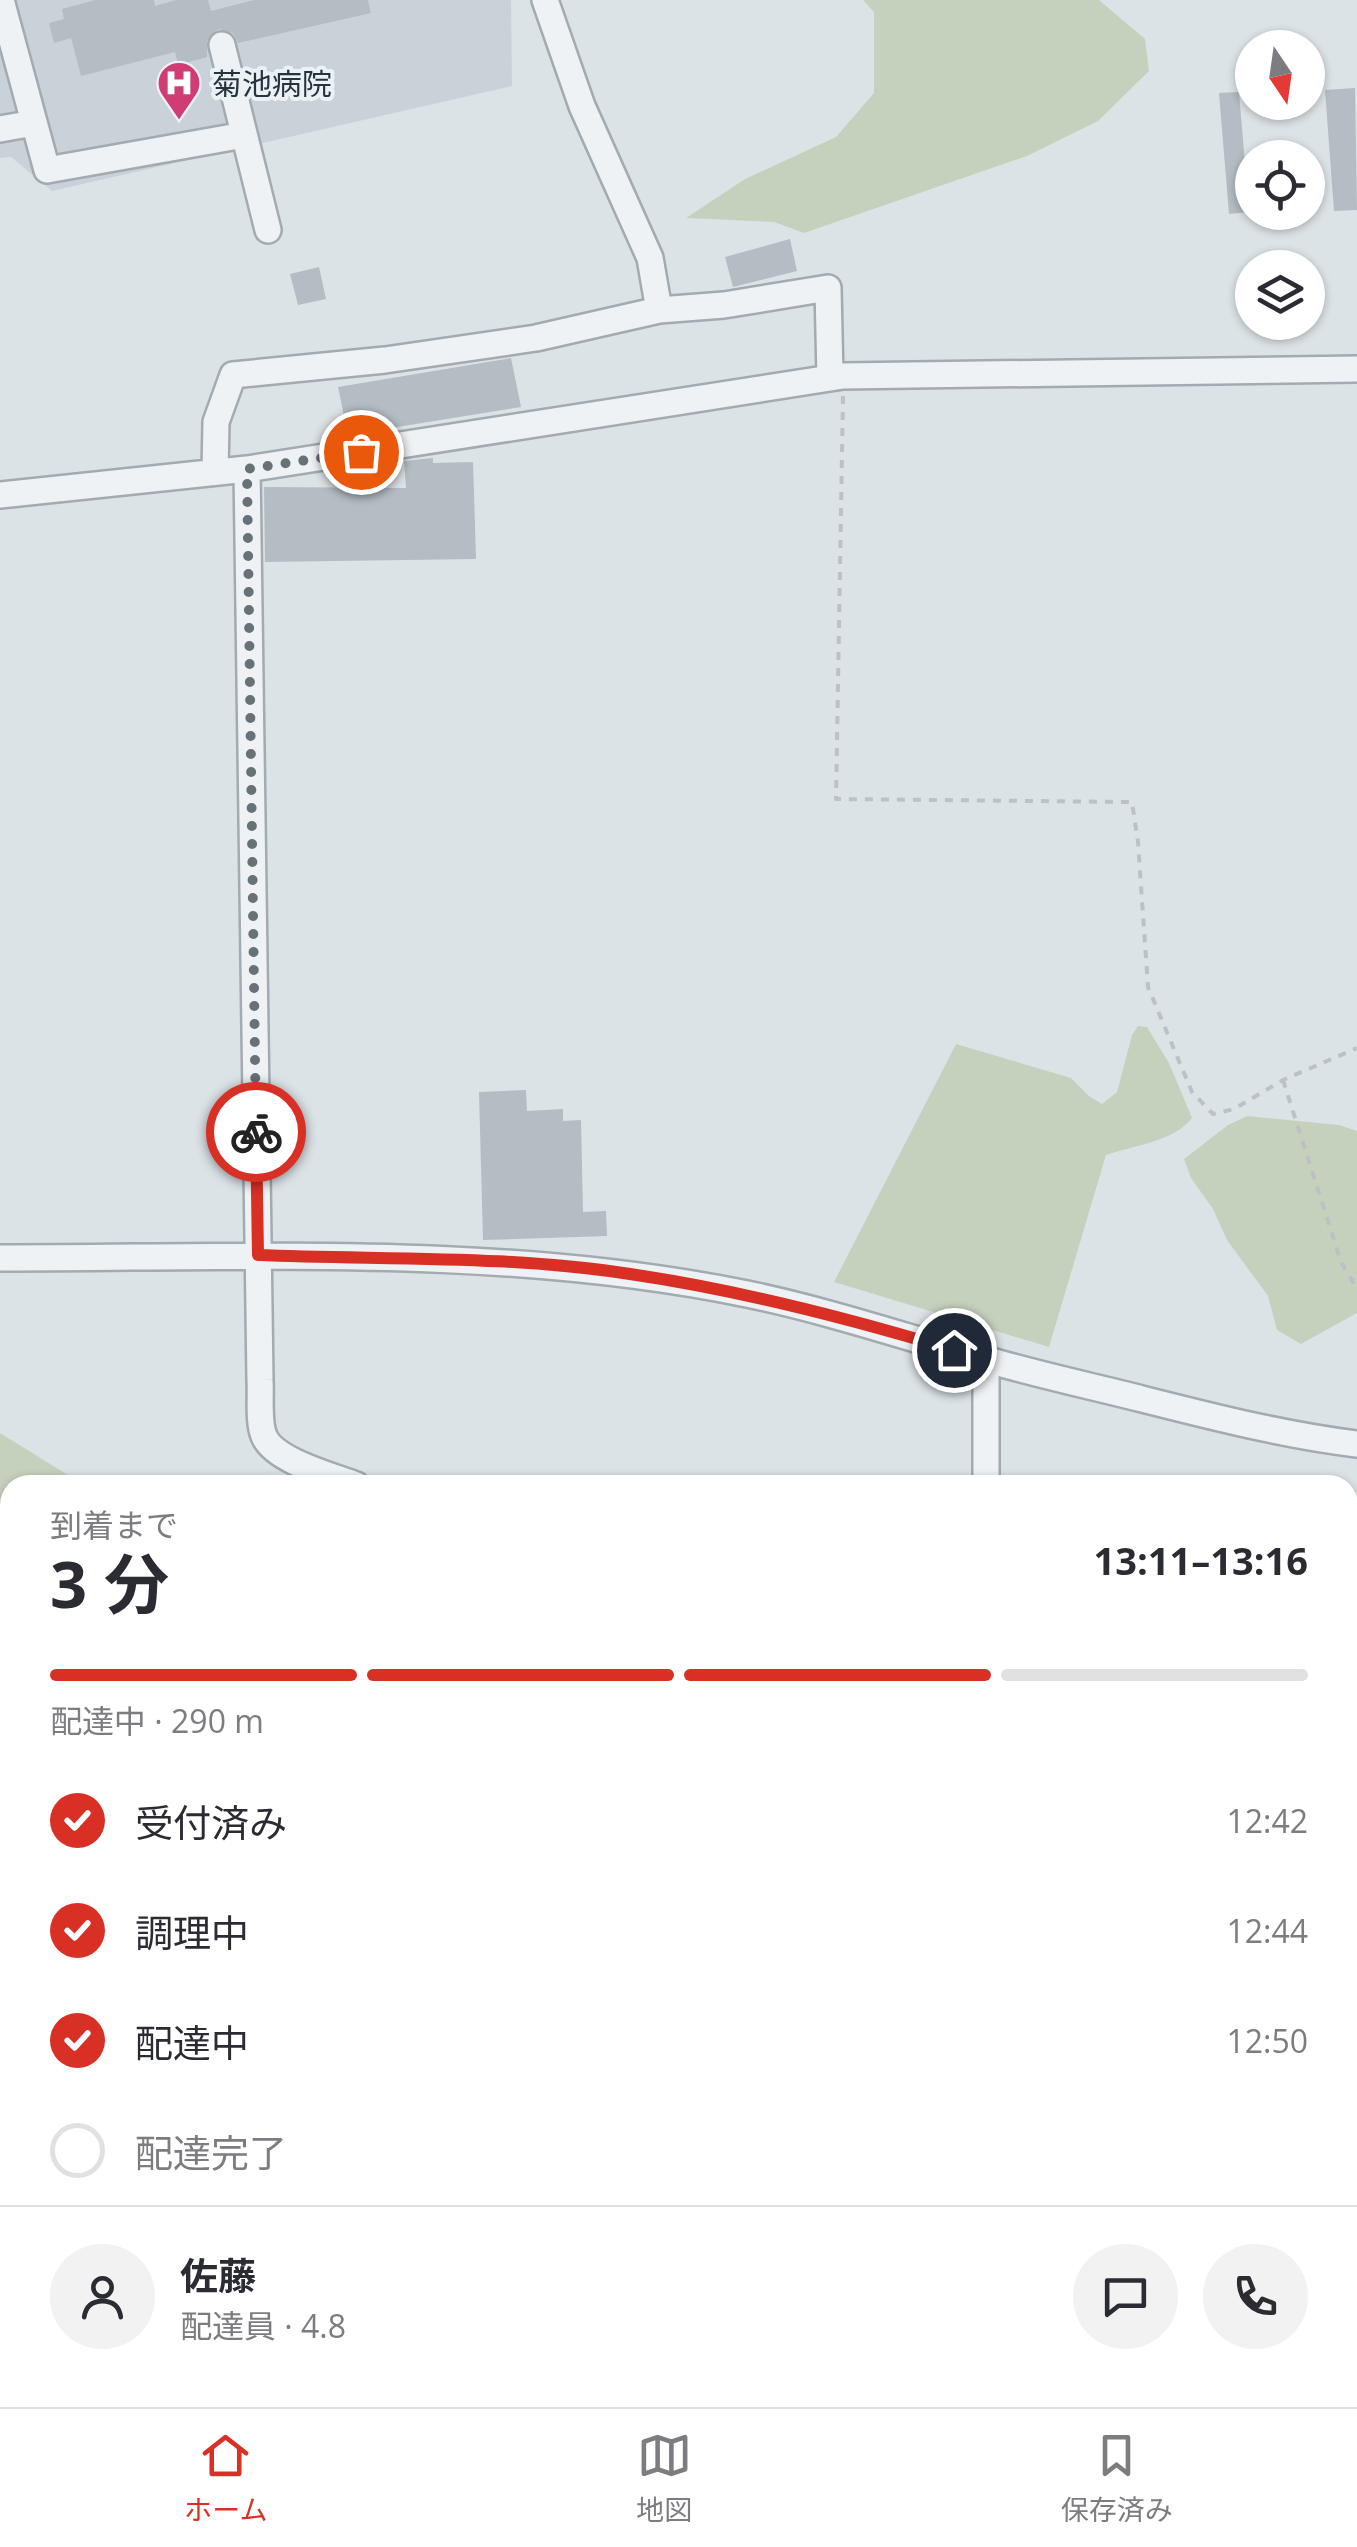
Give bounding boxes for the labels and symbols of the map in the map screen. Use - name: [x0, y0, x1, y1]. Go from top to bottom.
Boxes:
- north arrow: [1235, 30, 1325, 120]
- hospital icon: 菊池病院: [156, 60, 202, 121]
- place label: 菊池病院: [212, 63, 332, 104]
- pin: [319, 410, 404, 495]
- courier: [206, 1082, 306, 1182]
- pin: [912, 1308, 997, 1393]

